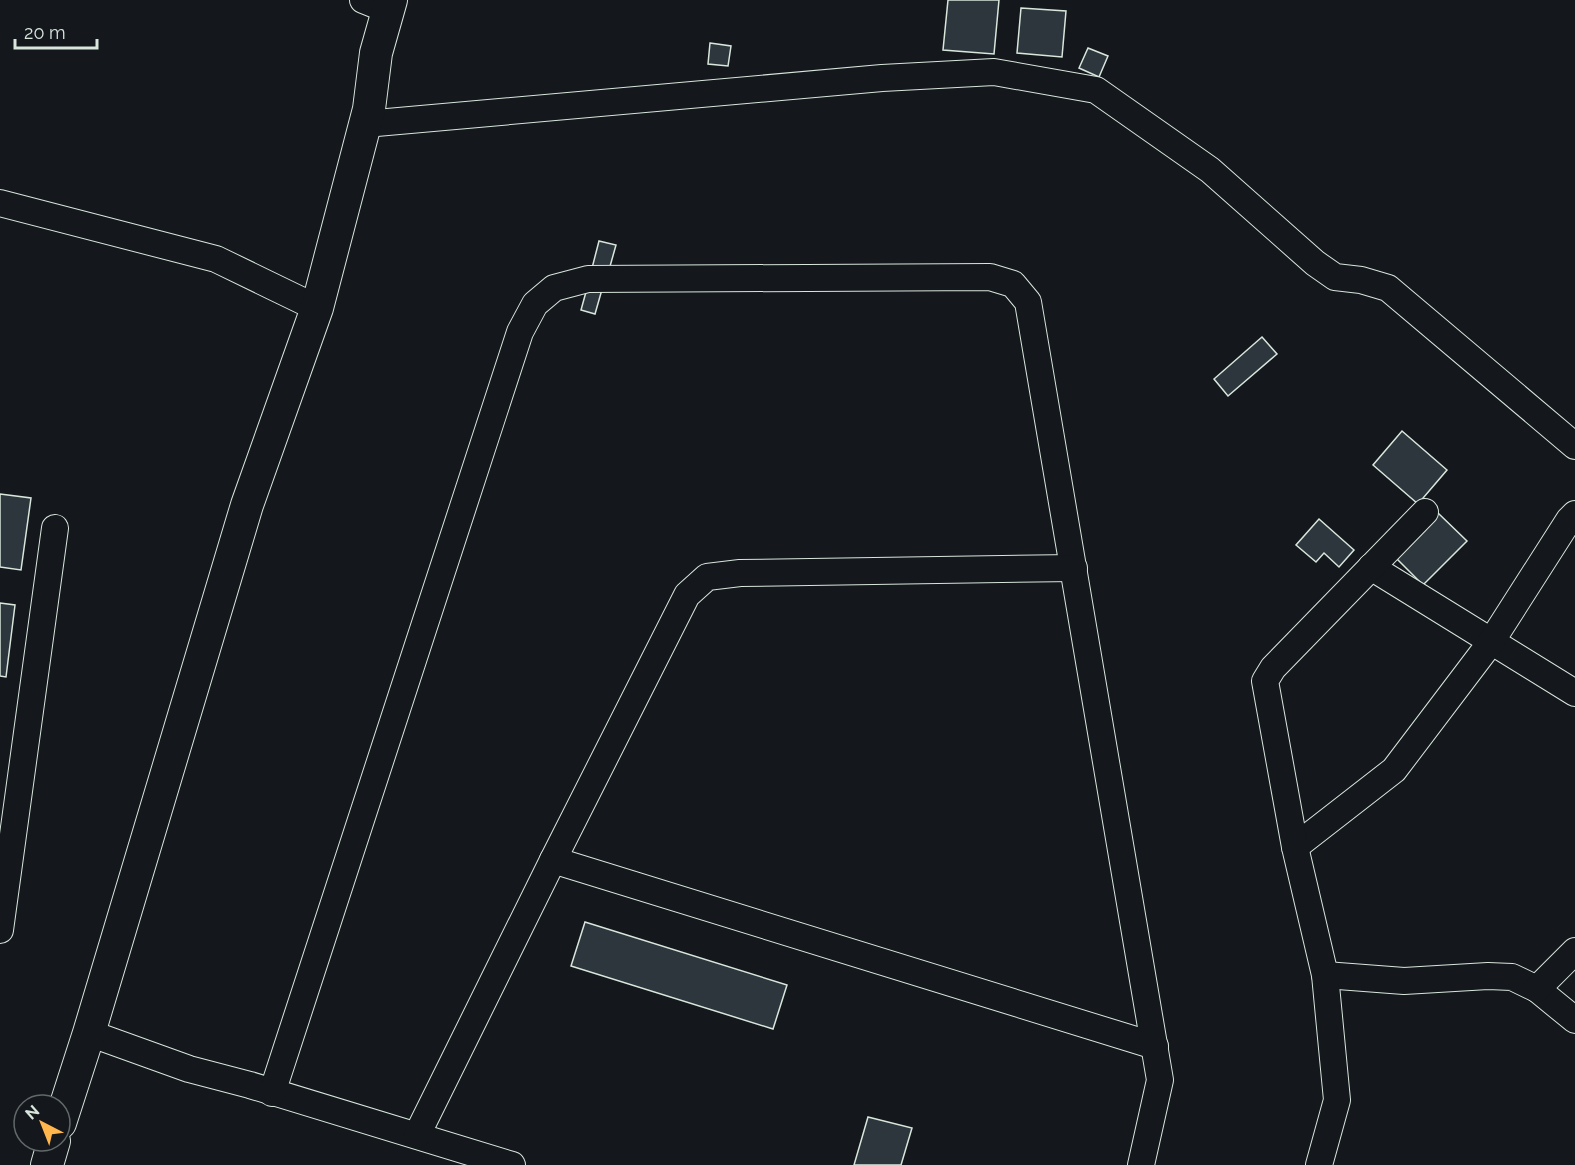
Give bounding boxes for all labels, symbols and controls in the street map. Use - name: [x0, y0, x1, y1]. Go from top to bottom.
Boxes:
- scale bar: [15, 12, 98, 50]
- text: 20 m: [24, 22, 66, 43]
- north arrow: [12, 1093, 72, 1153]
- text: N: [21, 1101, 43, 1123]

